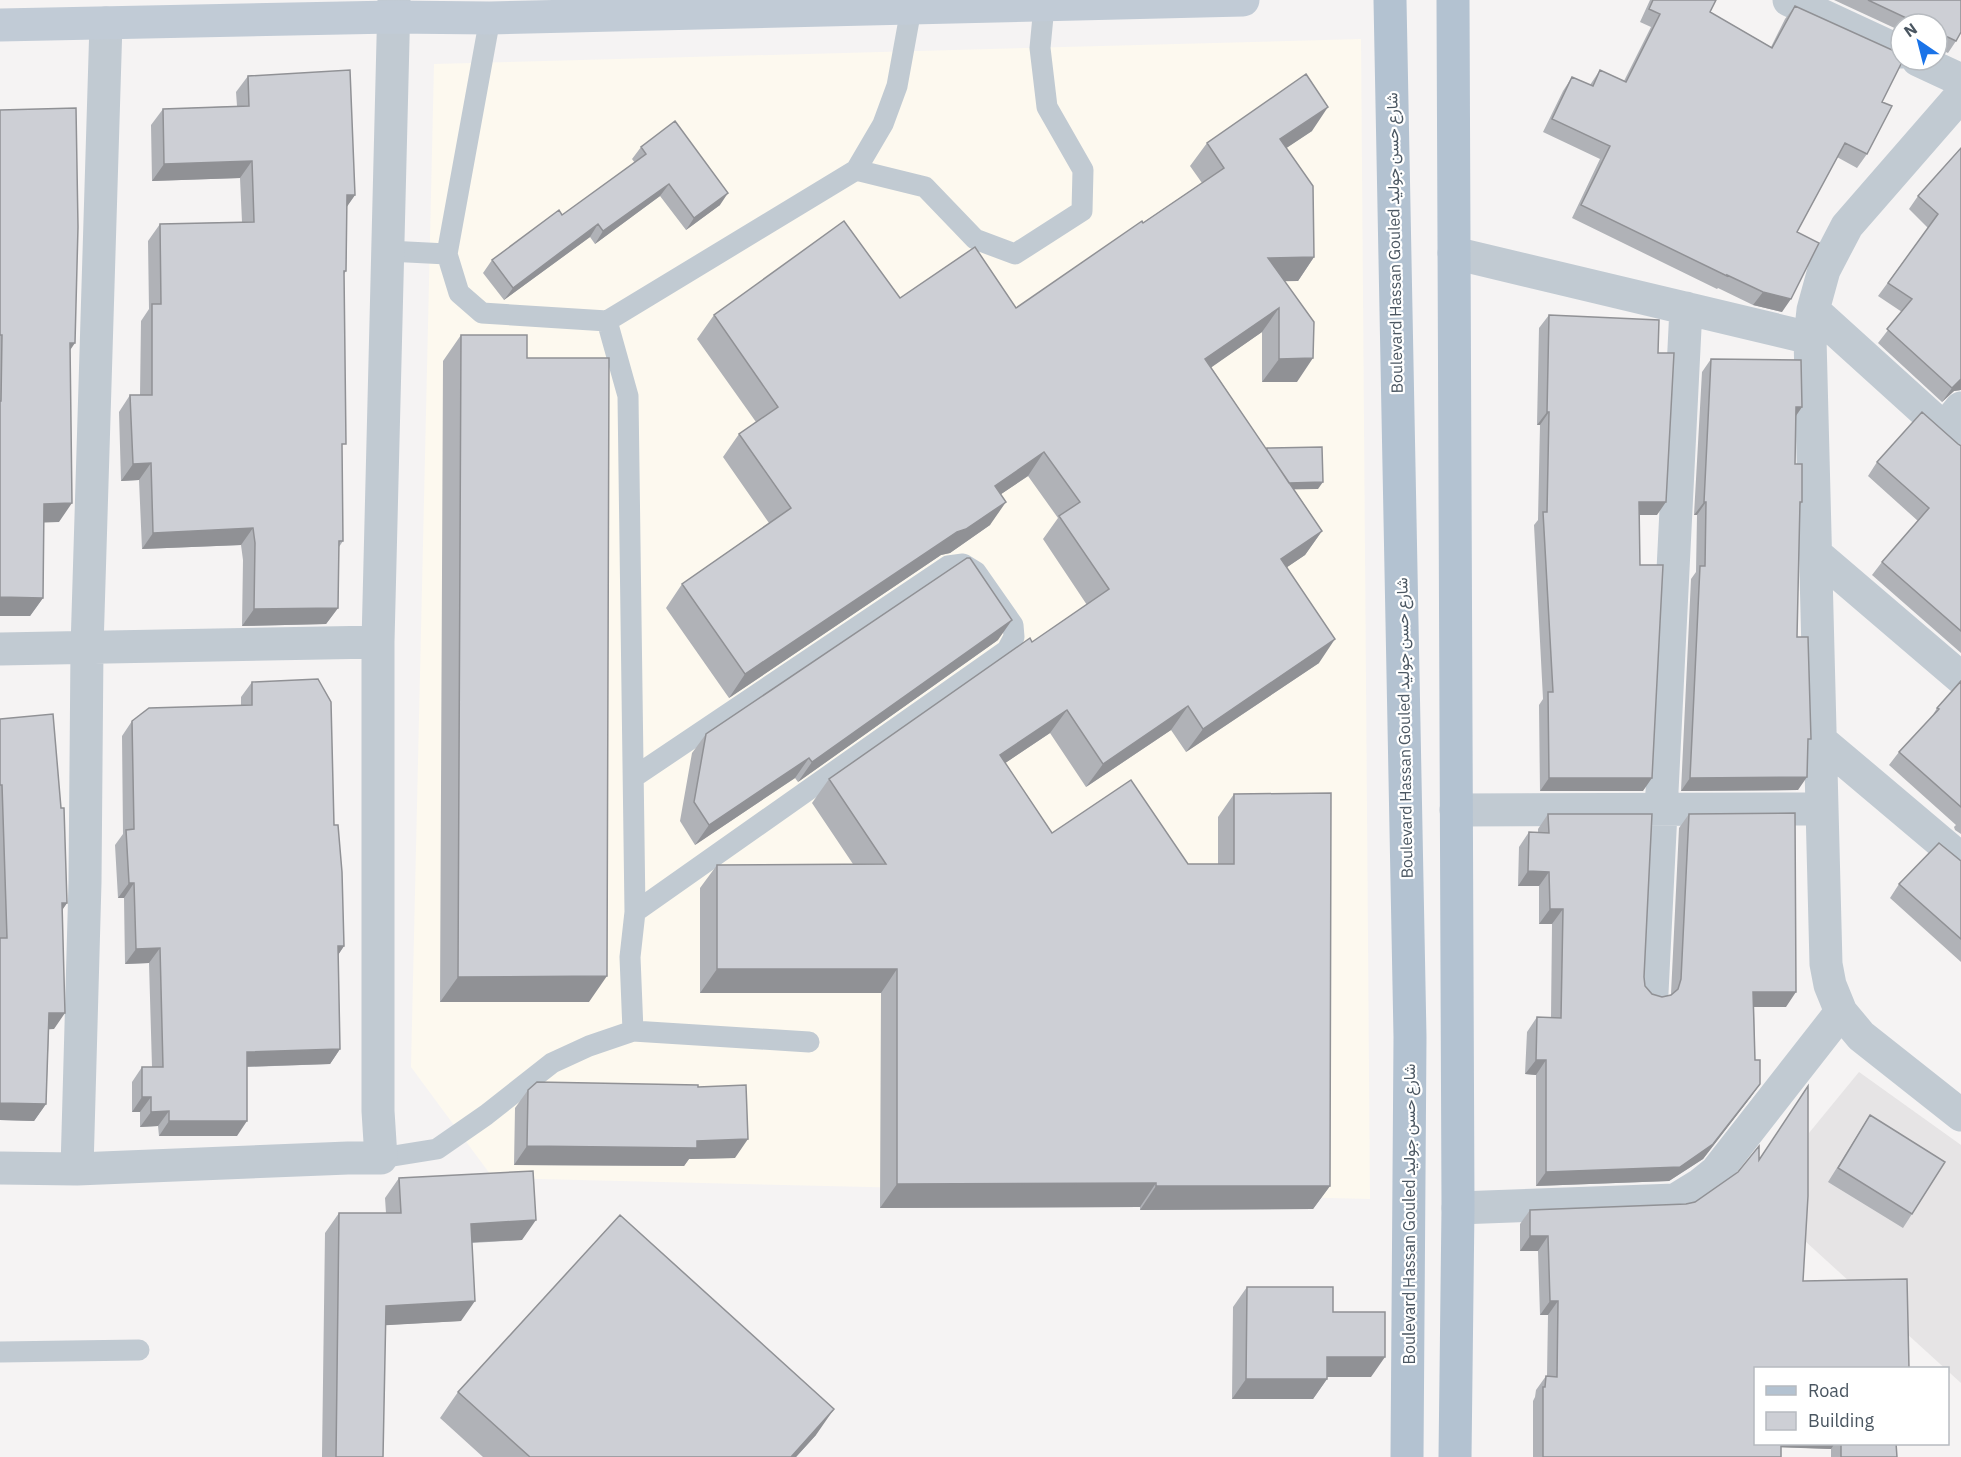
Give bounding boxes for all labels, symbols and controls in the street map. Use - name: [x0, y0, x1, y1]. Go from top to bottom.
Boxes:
- north arrow: [1889, 12, 1949, 72]
- text: N: [1900, 18, 1921, 41]
- street label: Boulevard Hassan Gouled شارع حسن جوليد: [1381, 92, 1409, 394]
- street label: Boulevard Hassan Gouled شارع حسن جوليد: [1391, 577, 1419, 879]
- street label: Boulevard Hassan Gouled شارع حسن جوليد: [1399, 1064, 1421, 1365]
- legend: [1754, 1367, 1949, 1445]
- text: Road: [1808, 1379, 1849, 1402]
- text: Building: [1808, 1409, 1875, 1432]

